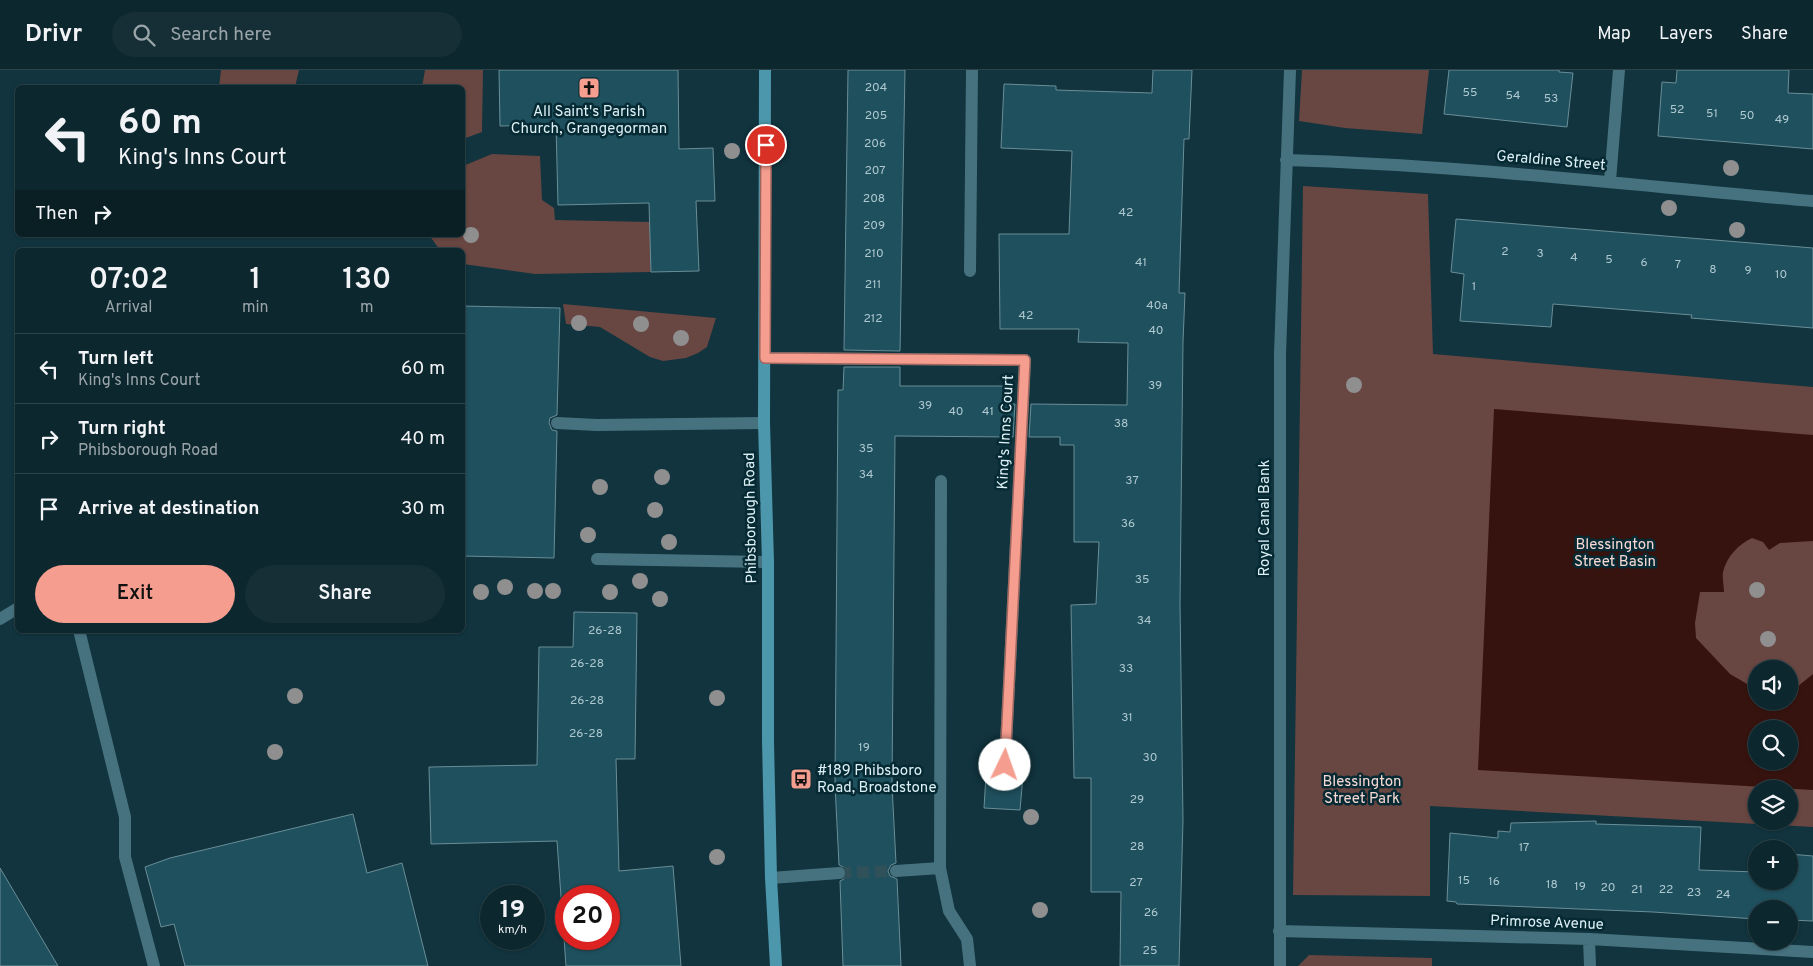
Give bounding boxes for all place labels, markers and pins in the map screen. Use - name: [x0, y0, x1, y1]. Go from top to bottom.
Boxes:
- church icon: All Saint's Parish Church, Grangegorman: [577, 76, 601, 100]
- place label: All Saint's Parish Church, Grangegorman: [511, 103, 667, 139]
- pin: [745, 124, 787, 166]
- place label: #189 Phibsboro Road, Broadstone: [817, 762, 937, 798]
- bus stop icon: #189 Phibsboro Road, Broadstone: [789, 767, 813, 791]

